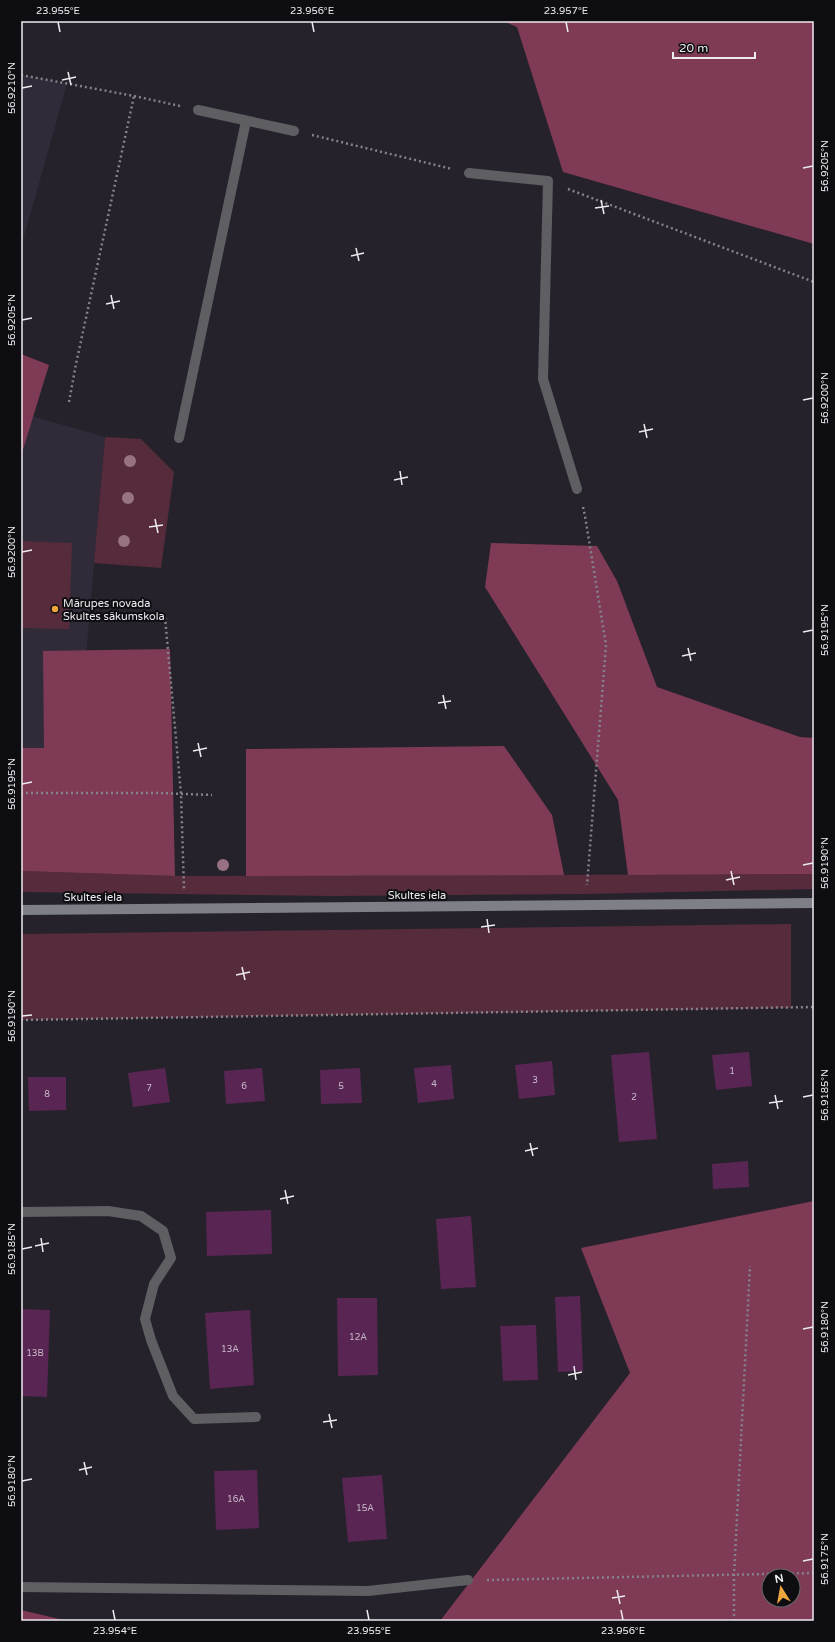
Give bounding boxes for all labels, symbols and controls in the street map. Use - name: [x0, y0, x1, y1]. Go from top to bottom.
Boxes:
- text: 23.955°E: [36, 5, 80, 17]
- text: 23.956°E: [290, 5, 334, 17]
- text: 23.957°E: [544, 5, 588, 17]
- scale bar: [673, 34, 755, 60]
- text: 20 m: [679, 41, 708, 55]
- text: 56.9210°N: [6, 62, 18, 114]
- text: 56.9205°N: [819, 140, 831, 192]
- text: 56.9205°N: [6, 294, 18, 346]
- text: 56.9200°N: [819, 372, 831, 424]
- text: 56.9200°N: [6, 526, 18, 578]
- place label: Mārupes novada Skultes sākumskola: [63, 597, 165, 623]
- marker: Mārupes novada Skultes sākumskola: [50, 604, 60, 614]
- text: 56.9195°N: [819, 604, 831, 656]
- text: 56.9195°N: [6, 758, 18, 810]
- text: 56.9190°N: [819, 837, 831, 889]
- street label: Skultes iela: [388, 889, 446, 902]
- street label: Skultes iela: [64, 891, 122, 904]
- text: 56.9190°N: [6, 990, 18, 1042]
- house number: 1: [729, 1066, 735, 1077]
- text: 56.9185°N: [819, 1069, 831, 1121]
- house number: 3: [532, 1075, 538, 1086]
- house number: 4: [431, 1079, 437, 1090]
- house number: 6: [241, 1081, 247, 1092]
- house number: 5: [338, 1081, 344, 1092]
- house number: 7: [146, 1083, 152, 1094]
- house number: 8: [44, 1089, 50, 1100]
- house number: 2: [631, 1092, 637, 1103]
- text: 56.9185°N: [6, 1223, 18, 1275]
- text: 56.9180°N: [819, 1301, 831, 1353]
- house number: 12A: [349, 1332, 367, 1343]
- house number: 13A: [221, 1344, 239, 1355]
- house number: 13B: [26, 1348, 44, 1359]
- text: 56.9180°N: [6, 1455, 18, 1507]
- house number: 16A: [227, 1494, 245, 1505]
- house number: 15A: [356, 1503, 374, 1514]
- text: 56.9175°N: [819, 1533, 831, 1585]
- north arrow: [761, 1568, 801, 1608]
- text: N: [774, 1571, 785, 1586]
- text: 23.954°E: [93, 1625, 137, 1637]
- text: 23.955°E: [347, 1625, 391, 1637]
- text: 23.956°E: [601, 1625, 645, 1637]

